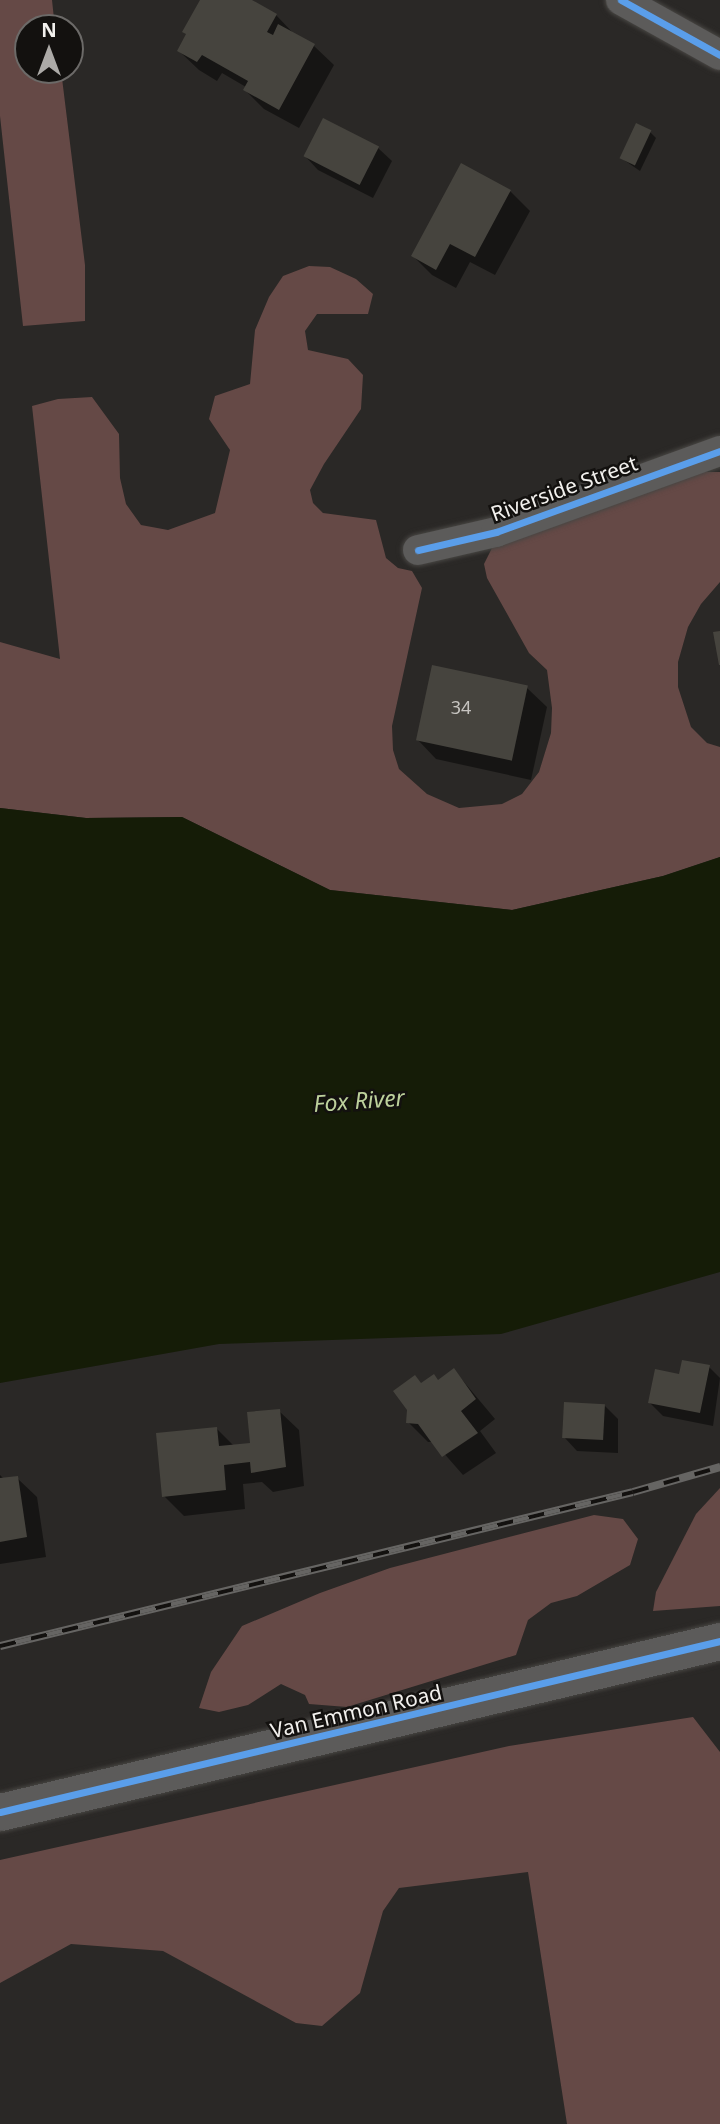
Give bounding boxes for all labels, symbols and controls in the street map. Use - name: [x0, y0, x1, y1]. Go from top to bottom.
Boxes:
- north arrow: [14, 14, 84, 84]
- text: N: [41, 17, 57, 43]
- street label: Riverside Street: [487, 450, 641, 526]
- house number: 34: [451, 696, 471, 718]
- water label: Fox River: [312, 1083, 406, 1117]
- street label: Van Emmon Road: [268, 1679, 444, 1743]

